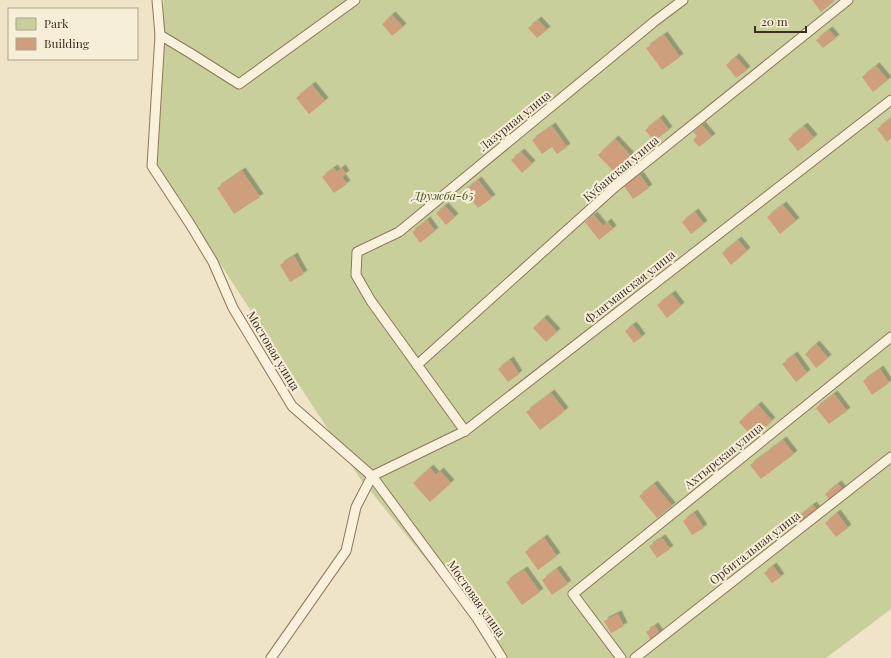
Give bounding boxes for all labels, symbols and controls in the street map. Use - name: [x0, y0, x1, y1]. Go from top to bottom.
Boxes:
- legend: [8, 8, 138, 60]
- scale bar: [755, 8, 806, 34]
- text: 20 m: [761, 13, 788, 29]
- text: Park: [44, 15, 69, 31]
- text: Building: [44, 35, 90, 51]
- street label: Лазурная улица: [474, 86, 554, 155]
- street label: Кубанская улица: [579, 132, 662, 205]
- park label: Дружба-65: [410, 187, 474, 203]
- street label: Флагманская улица: [581, 246, 678, 327]
- street label: Мостовая улица: [244, 308, 304, 393]
- street label: Ахтырская улица: [680, 418, 766, 493]
- street label: Орбитальная улица: [706, 507, 803, 588]
- street label: Мостовая улица: [444, 557, 509, 640]

